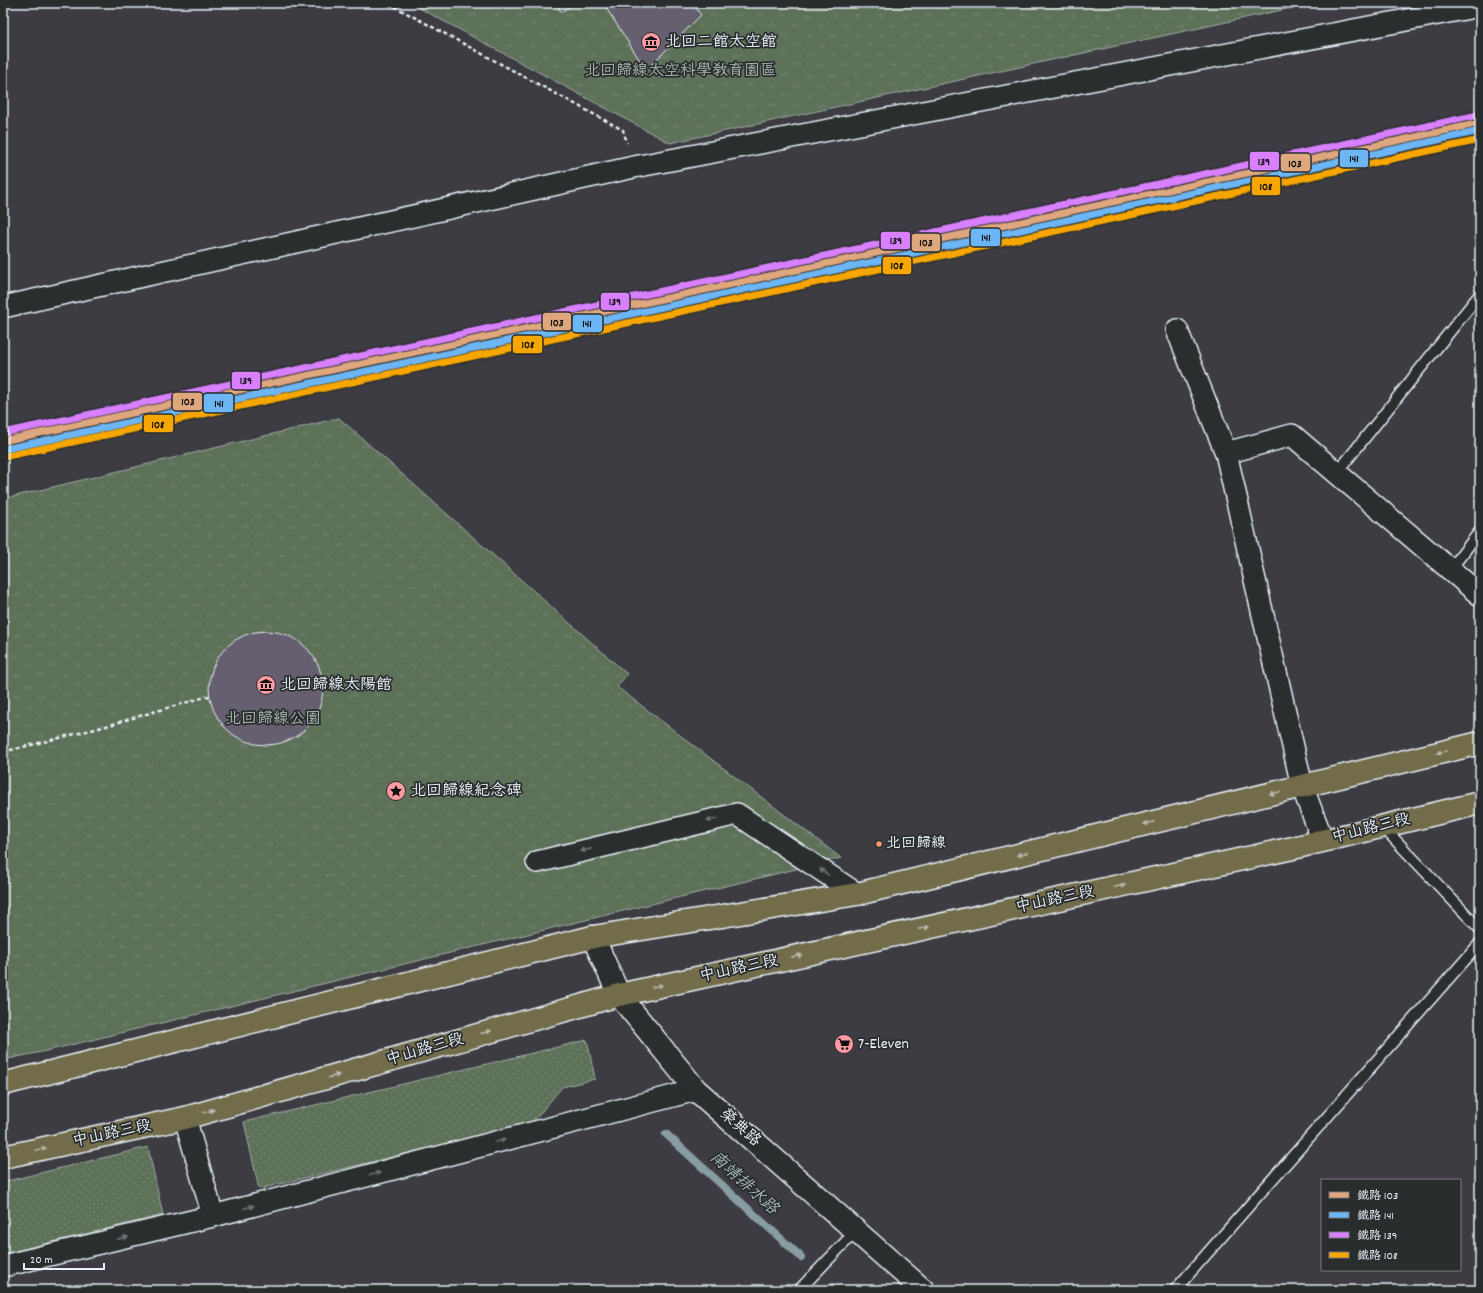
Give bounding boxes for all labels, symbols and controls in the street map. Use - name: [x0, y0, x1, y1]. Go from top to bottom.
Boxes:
- museum icon: 北回二館太空館: [640, 31, 662, 53]
- place label: 北回二館太空館: [665, 31, 777, 54]
- park label: 北回歸線太空科學教育園區: [584, 60, 776, 83]
- line badge: 141: [1339, 149, 1369, 168]
- line badge: 139: [1249, 151, 1280, 171]
- text: 141: [1349, 152, 1359, 168]
- line badge: 103: [1280, 153, 1311, 172]
- text: 139: [1258, 155, 1270, 171]
- text: 103: [1288, 157, 1302, 173]
- line badge: 108: [1251, 176, 1281, 196]
- text: 108: [1260, 180, 1273, 196]
- line badge: 141: [970, 228, 1001, 247]
- line badge: 139: [880, 231, 911, 250]
- text: 141: [981, 231, 991, 247]
- line badge: 103: [911, 233, 941, 252]
- text: 139: [890, 234, 902, 250]
- text: 103: [919, 236, 933, 252]
- line badge: 108: [882, 256, 912, 275]
- text: 108: [891, 259, 904, 275]
- line badge: 139: [600, 292, 630, 311]
- text: 139: [609, 295, 621, 311]
- line badge: 103: [542, 312, 572, 331]
- line badge: 141: [572, 314, 603, 333]
- text: 103: [550, 316, 564, 332]
- text: 141: [582, 317, 592, 333]
- line badge: 108: [512, 335, 543, 354]
- text: 108: [522, 338, 535, 354]
- line badge: 139: [231, 371, 261, 390]
- text: 139: [240, 374, 252, 390]
- line badge: 103: [172, 392, 203, 411]
- line badge: 141: [203, 393, 234, 413]
- text: 103: [181, 395, 195, 411]
- text: 141: [214, 397, 224, 413]
- line badge: 108: [143, 414, 174, 433]
- text: 108: [152, 418, 165, 434]
- museum icon: 北回歸線太陽館: [255, 674, 277, 696]
- place label: 北回歸線太陽館: [280, 674, 392, 697]
- park label: 北回歸線公園: [225, 708, 321, 731]
- one-way arrow: [1436, 749, 1448, 755]
- place icon: 北回歸線紀念碑: [385, 780, 407, 802]
- place label: 北回歸線紀念碑: [410, 780, 522, 803]
- one-way arrow: [1269, 790, 1281, 796]
- street label: 中山路三段: [1329, 808, 1413, 850]
- one-way arrow: [706, 817, 718, 823]
- one-way arrow: [1142, 821, 1155, 827]
- place label: 北回歸線: [886, 833, 946, 855]
- marker: 北回歸線: [874, 839, 884, 849]
- one-way arrow: [580, 847, 592, 853]
- one-way arrow: [1016, 851, 1028, 857]
- one-way arrow: [819, 868, 829, 876]
- street label: 中山路三段: [1013, 880, 1097, 920]
- one-way arrow: [1114, 882, 1126, 888]
- one-way arrow: [918, 925, 931, 931]
- street label: 中山路三段: [697, 949, 781, 989]
- one-way arrow: [791, 952, 804, 958]
- one-way arrow: [651, 983, 663, 989]
- street label: 中山路三段: [383, 1028, 467, 1072]
- one-way arrow: [480, 1029, 492, 1035]
- supermarket icon: 7-Eleven: [833, 1033, 855, 1055]
- place label: 7-Eleven: [858, 1033, 909, 1056]
- one-way arrow: [328, 1073, 340, 1079]
- street label: 榮典路: [714, 1104, 766, 1152]
- one-way arrow: [203, 1108, 215, 1114]
- street label: 中山路三段: [70, 1114, 154, 1154]
- one-way arrow: [495, 1138, 507, 1144]
- one-way arrow: [35, 1145, 47, 1151]
- water label: 南靖排水路: [703, 1147, 783, 1222]
- one-way arrow: [369, 1171, 381, 1177]
- legend: [1321, 1179, 1461, 1271]
- text: 鐵路 103: [1357, 1188, 1398, 1205]
- one-way arrow: [243, 1203, 255, 1209]
- text: 鐵路 141: [1357, 1208, 1394, 1225]
- text: 鐵路 139: [1357, 1228, 1397, 1245]
- one-way arrow: [116, 1234, 129, 1240]
- scale bar: [24, 1245, 104, 1271]
- text: 鐵路 108: [1357, 1248, 1398, 1265]
- text: 20 m: [30, 1252, 53, 1269]

